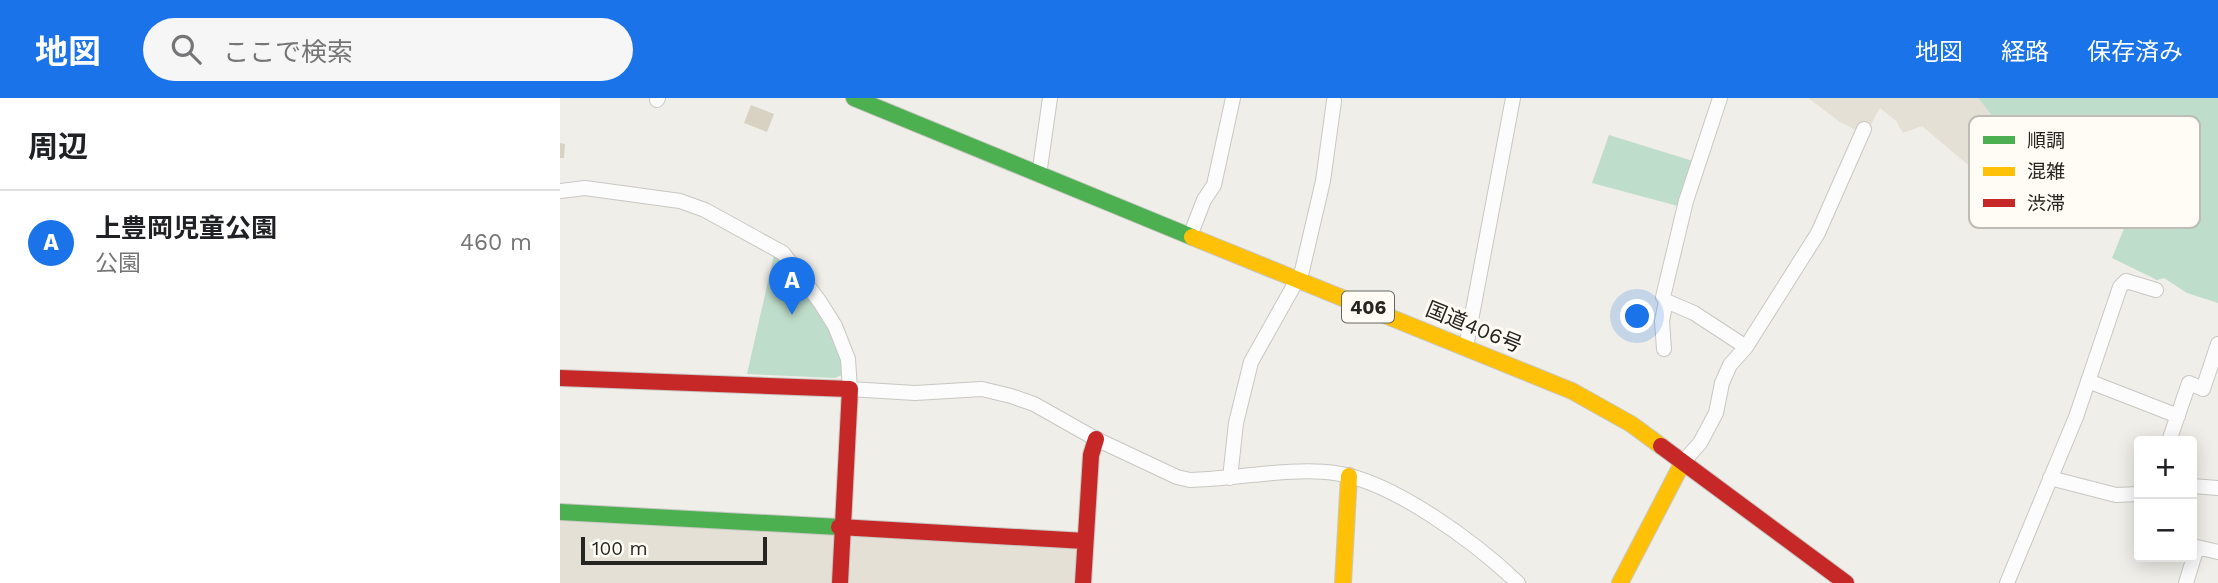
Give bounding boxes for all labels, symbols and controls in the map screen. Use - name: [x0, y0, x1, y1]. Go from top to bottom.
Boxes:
- search box: [143, 18, 633, 81]
- icon: search: [167, 30, 205, 68]
- text: 地図: [35, 32, 101, 71]
- text: ここで検索: [223, 37, 353, 67]
- text: 地図: [1915, 38, 1963, 66]
- text: 経路: [2001, 38, 2049, 66]
- text: 保存済み: [2087, 38, 2183, 66]
- legend: [1969, 116, 2200, 228]
- text: 周辺: [28, 129, 88, 164]
- text: 順調: [2027, 129, 2065, 152]
- text: 混雑: [2027, 160, 2065, 183]
- text: 渋滞: [2027, 192, 2065, 215]
- text: 上豊岡児童公園: [95, 213, 277, 243]
- text: A: [43, 229, 59, 256]
- text: 460 m: [460, 229, 532, 256]
- text: 公園: [95, 250, 141, 277]
- pin: A: [769, 257, 815, 315]
- road number: 406: [1342, 292, 1394, 322]
- street label: 国道406号: [1422, 296, 1526, 357]
- your location: [1620, 299, 1654, 333]
- map controls: [2134, 436, 2197, 562]
- button: +: [2134, 436, 2197, 499]
- button: −: [2134, 499, 2197, 562]
- scale bar: [581, 534, 766, 566]
- text: 100 m: [592, 537, 648, 560]

